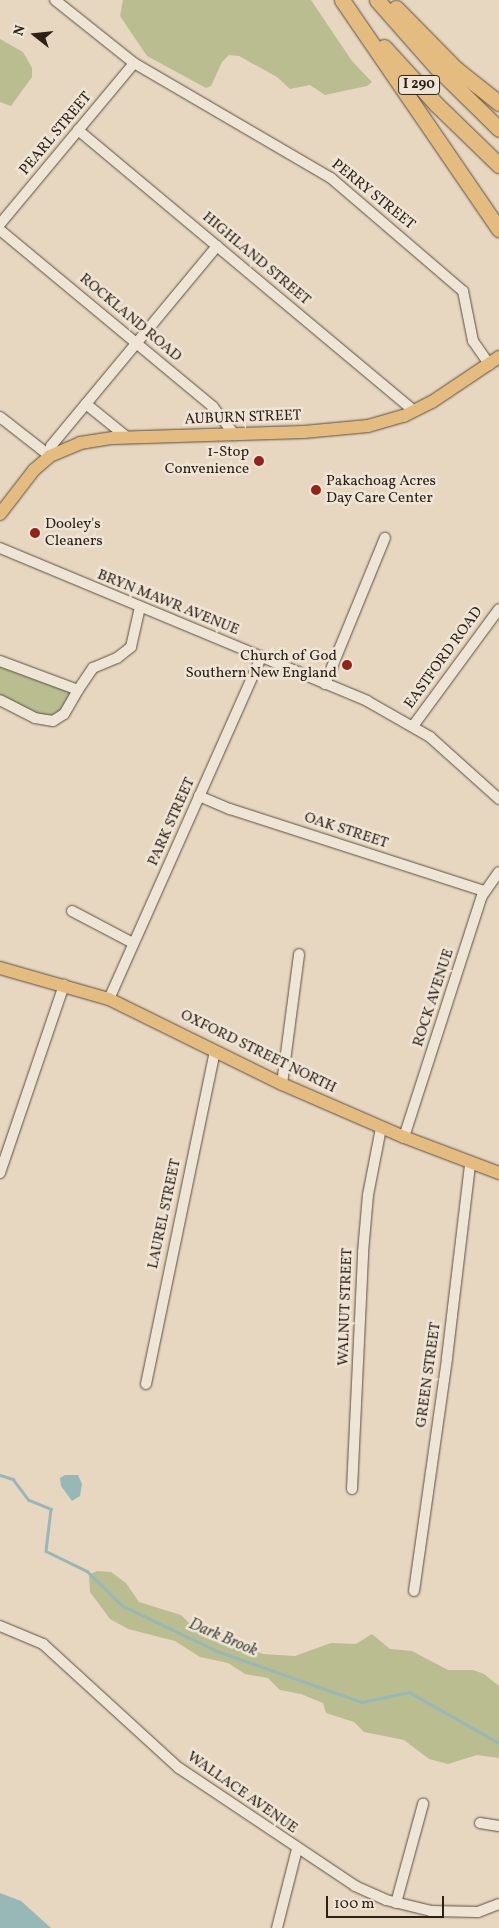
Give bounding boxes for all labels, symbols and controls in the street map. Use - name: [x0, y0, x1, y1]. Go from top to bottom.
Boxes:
- north arrow: [10, 10, 60, 60]
- text: N: [10, 23, 31, 38]
- road number: I 290: [398, 74, 440, 96]
- street label: PEARL STREET: [16, 89, 96, 179]
- street label: PERRY STREET: [327, 156, 419, 234]
- street label: HIGHLAND STREET: [198, 208, 314, 310]
- street label: ROCKLAND ROAD: [75, 270, 185, 366]
- street label: AUBURN STREET: [184, 407, 302, 429]
- place label: 1-Stop Convenience: [165, 443, 249, 478]
- marker: 1-Stop Convenience: [253, 455, 265, 467]
- place label: Pakachoag Acres Day Care Center: [326, 472, 436, 507]
- marker: Pakachoag Acres Day Care Center: [310, 484, 322, 496]
- place label: Dooley's Cleaners: [45, 515, 103, 550]
- marker: Dooley's Cleaners: [29, 527, 41, 539]
- street label: BRYN MAWR AVENUE: [94, 566, 242, 640]
- street label: EASTFORD ROAD: [401, 604, 487, 712]
- place label: Church of God Southern New England: [185, 647, 337, 682]
- marker: Church of God Southern New England: [341, 659, 353, 671]
- street label: PARK STREET: [145, 775, 199, 869]
- street label: OAK STREET: [302, 809, 390, 853]
- street label: ROCK AVENUE: [410, 947, 458, 1049]
- street label: OXFORD STREET NORTH: [177, 1006, 339, 1098]
- street label: LAUREL STREET: [145, 1157, 185, 1271]
- street label: WALNUT STREET: [335, 1248, 357, 1366]
- street label: GREEN STREET: [413, 1321, 445, 1429]
- water label: Dark Brook: [186, 1615, 260, 1661]
- street label: WALLACE AVENUE: [183, 1748, 301, 1838]
- scale bar: [329, 1886, 446, 1918]
- text: 100 m: [334, 1894, 374, 1915]

